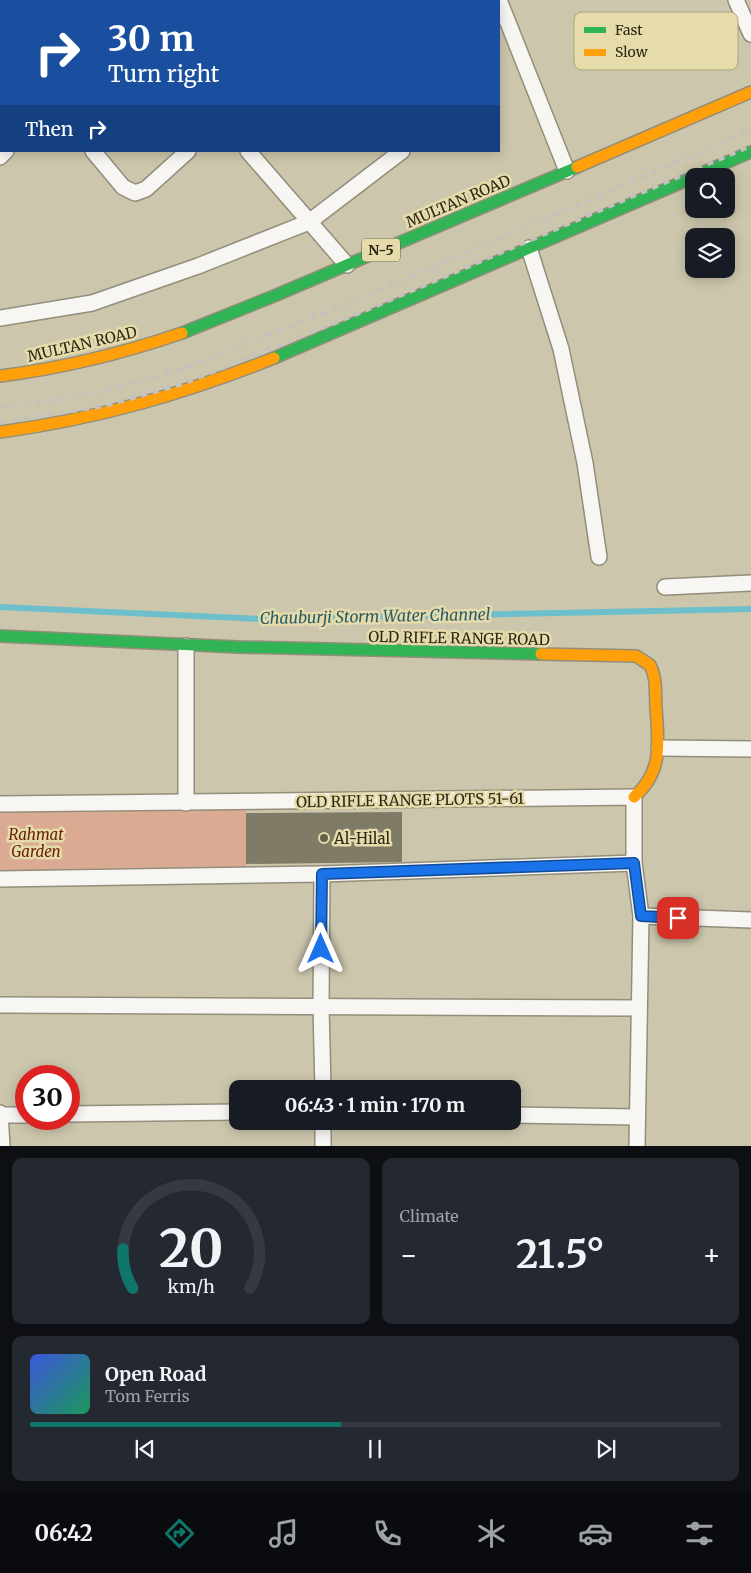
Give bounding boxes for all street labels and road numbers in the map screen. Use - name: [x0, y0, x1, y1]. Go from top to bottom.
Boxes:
- street label: MULTAN ROAD: [403, 170, 513, 232]
- road number: N-5: [362, 238, 400, 262]
- street label: MULTAN ROAD: [25, 322, 139, 366]
- street label: OLD RIFLE RANGE ROAD: [368, 627, 550, 649]
- street label: OLD RIFLE RANGE PLOTS 51-61: [296, 789, 524, 811]

